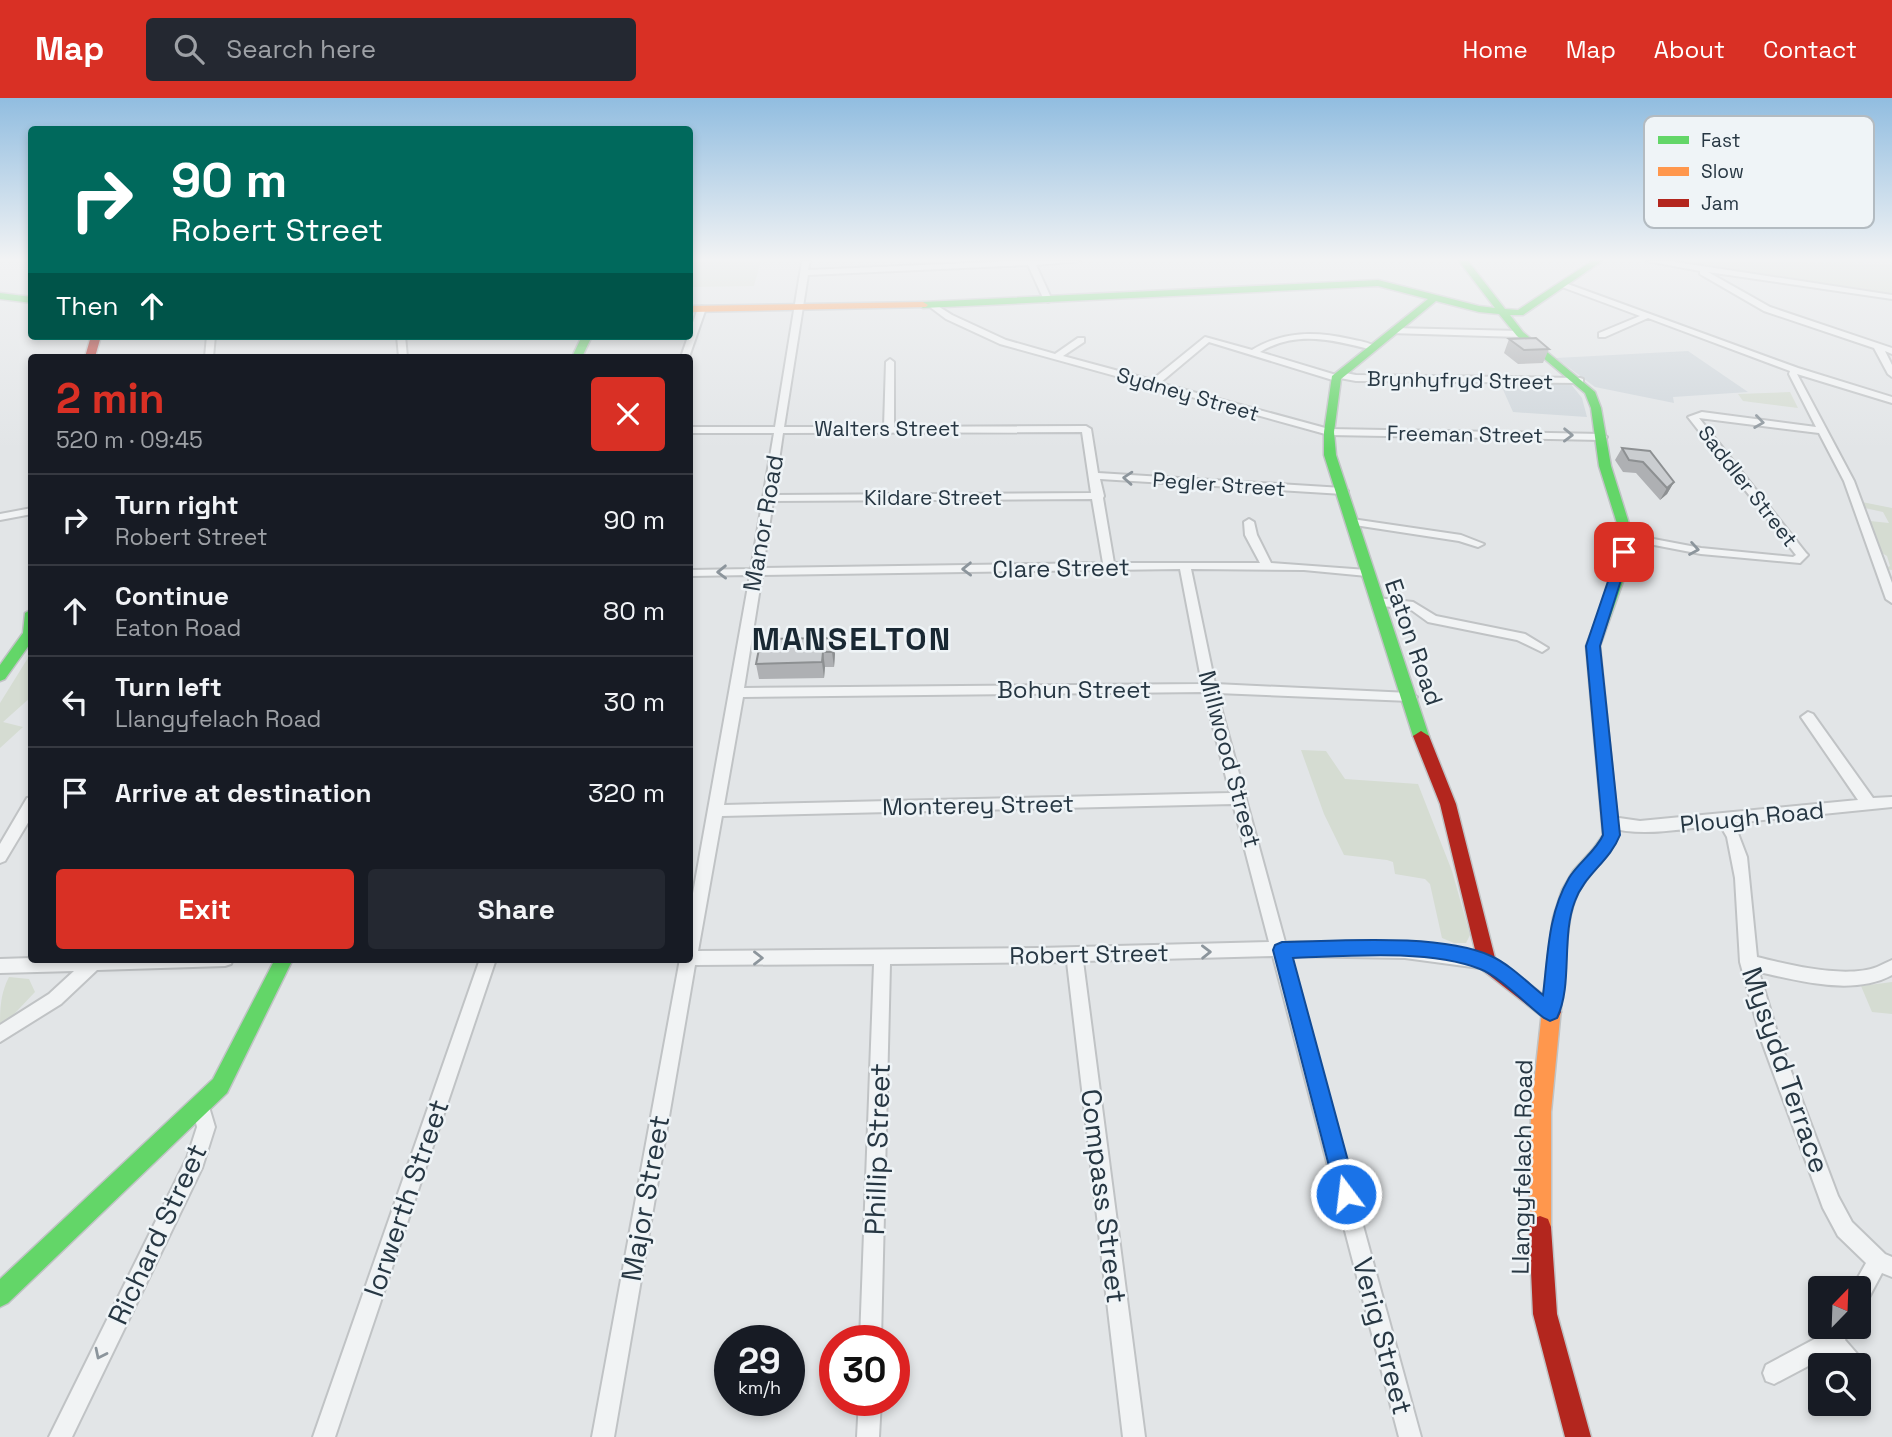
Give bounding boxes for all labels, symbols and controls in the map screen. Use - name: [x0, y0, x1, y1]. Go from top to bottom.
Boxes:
- search box: [146, 18, 636, 81]
- text: Map: [35, 28, 104, 70]
- icon: search: [170, 30, 208, 68]
- text: Search here: [226, 32, 376, 66]
- text: Home: [1462, 34, 1528, 65]
- text: Map: [1566, 34, 1616, 65]
- text: About: [1654, 34, 1725, 65]
- text: Contact: [1763, 34, 1857, 65]
- legend: [1644, 116, 1874, 228]
- text: Fast: [1701, 128, 1741, 153]
- text: 90 m: [171, 149, 287, 211]
- icon: right: [56, 154, 147, 245]
- text: Slow: [1701, 159, 1744, 184]
- text: Jam: [1701, 191, 1739, 216]
- text: Robert Street: [171, 210, 383, 250]
- icon: ahead: [133, 287, 171, 325]
- text: Then: [56, 289, 119, 323]
- street label: Sydney Street: [1114, 361, 1262, 427]
- street label: Brynhyfryd Street: [1367, 365, 1553, 395]
- text: 2 min: [56, 372, 165, 425]
- button: close: [591, 377, 665, 451]
- street label: Walters Street: [814, 415, 960, 442]
- one-way arrow: [1753, 415, 1764, 430]
- street label: Freeman Street: [1387, 419, 1543, 449]
- street label: Saddler Street: [1692, 420, 1804, 552]
- text: 520 m · 09:45: [56, 425, 203, 455]
- one-way arrow: [1563, 428, 1574, 443]
- street label: Manor Road: [736, 452, 790, 594]
- street label: Pegler Street: [1152, 466, 1286, 502]
- one-way arrow: [1122, 471, 1133, 486]
- street label: Kildare Street: [864, 484, 1002, 511]
- text: Turn right: [115, 488, 239, 522]
- icon: right: [56, 501, 94, 539]
- text: 90 m: [603, 503, 665, 537]
- text: Robert Street: [115, 522, 268, 552]
- pin: [1594, 522, 1654, 582]
- icon: arrive: [1605, 533, 1643, 571]
- one-way arrow: [1688, 541, 1700, 556]
- street label: Clare Street: [992, 551, 1130, 585]
- one-way arrow: [961, 561, 972, 577]
- one-way arrow: [716, 565, 727, 580]
- street label: Eaton Road: [1378, 575, 1450, 709]
- text: Continue: [115, 579, 229, 613]
- icon: ahead: [56, 592, 94, 630]
- text: 80 m: [603, 594, 665, 628]
- text: Eaton Road: [115, 613, 241, 643]
- district label: MANSELTON: [752, 619, 952, 659]
- street label: Millwood Street: [1191, 667, 1269, 851]
- text: Turn left: [115, 670, 222, 704]
- street label: Bohun Street: [997, 674, 1151, 705]
- icon: left: [56, 683, 94, 721]
- text: 30 m: [604, 685, 665, 719]
- text: Llangyfelach Road: [115, 704, 321, 734]
- icon: arrive: [56, 774, 94, 812]
- text: Arrive at destination: [115, 776, 372, 810]
- text: 320 m: [588, 776, 665, 810]
- street label: Monterey Street: [882, 788, 1074, 822]
- street label: Plough Road: [1678, 794, 1826, 840]
- button: Exit: [56, 869, 354, 949]
- button: Share: [368, 869, 665, 949]
- street label: Robert Street: [1009, 937, 1169, 971]
- one-way arrow: [1201, 944, 1211, 960]
- one-way arrow: [753, 950, 763, 966]
- street label: Mysydd Terrace: [1734, 962, 1838, 1178]
- street label: Llangyfelach Road: [1505, 1059, 1539, 1275]
- street label: Phillip Street: [856, 1062, 898, 1236]
- street label: Compass Street: [1073, 1087, 1135, 1305]
- street label: Iorwerth Street: [355, 1094, 457, 1302]
- street label: Major Street: [613, 1112, 677, 1284]
- street label: Richard Street: [99, 1138, 215, 1330]
- position arrow: [1309, 1157, 1383, 1231]
- street label: Verig Street: [1345, 1254, 1421, 1418]
- north arrow: [1808, 1276, 1871, 1339]
- map controls: [1808, 1276, 1871, 1416]
- speed limit sign: 30: [819, 1325, 910, 1416]
- text: 29: [738, 1339, 781, 1383]
- one-way arrow: [95, 1347, 109, 1359]
- button: search: [1808, 1353, 1871, 1416]
- text: km/h: [738, 1376, 781, 1399]

